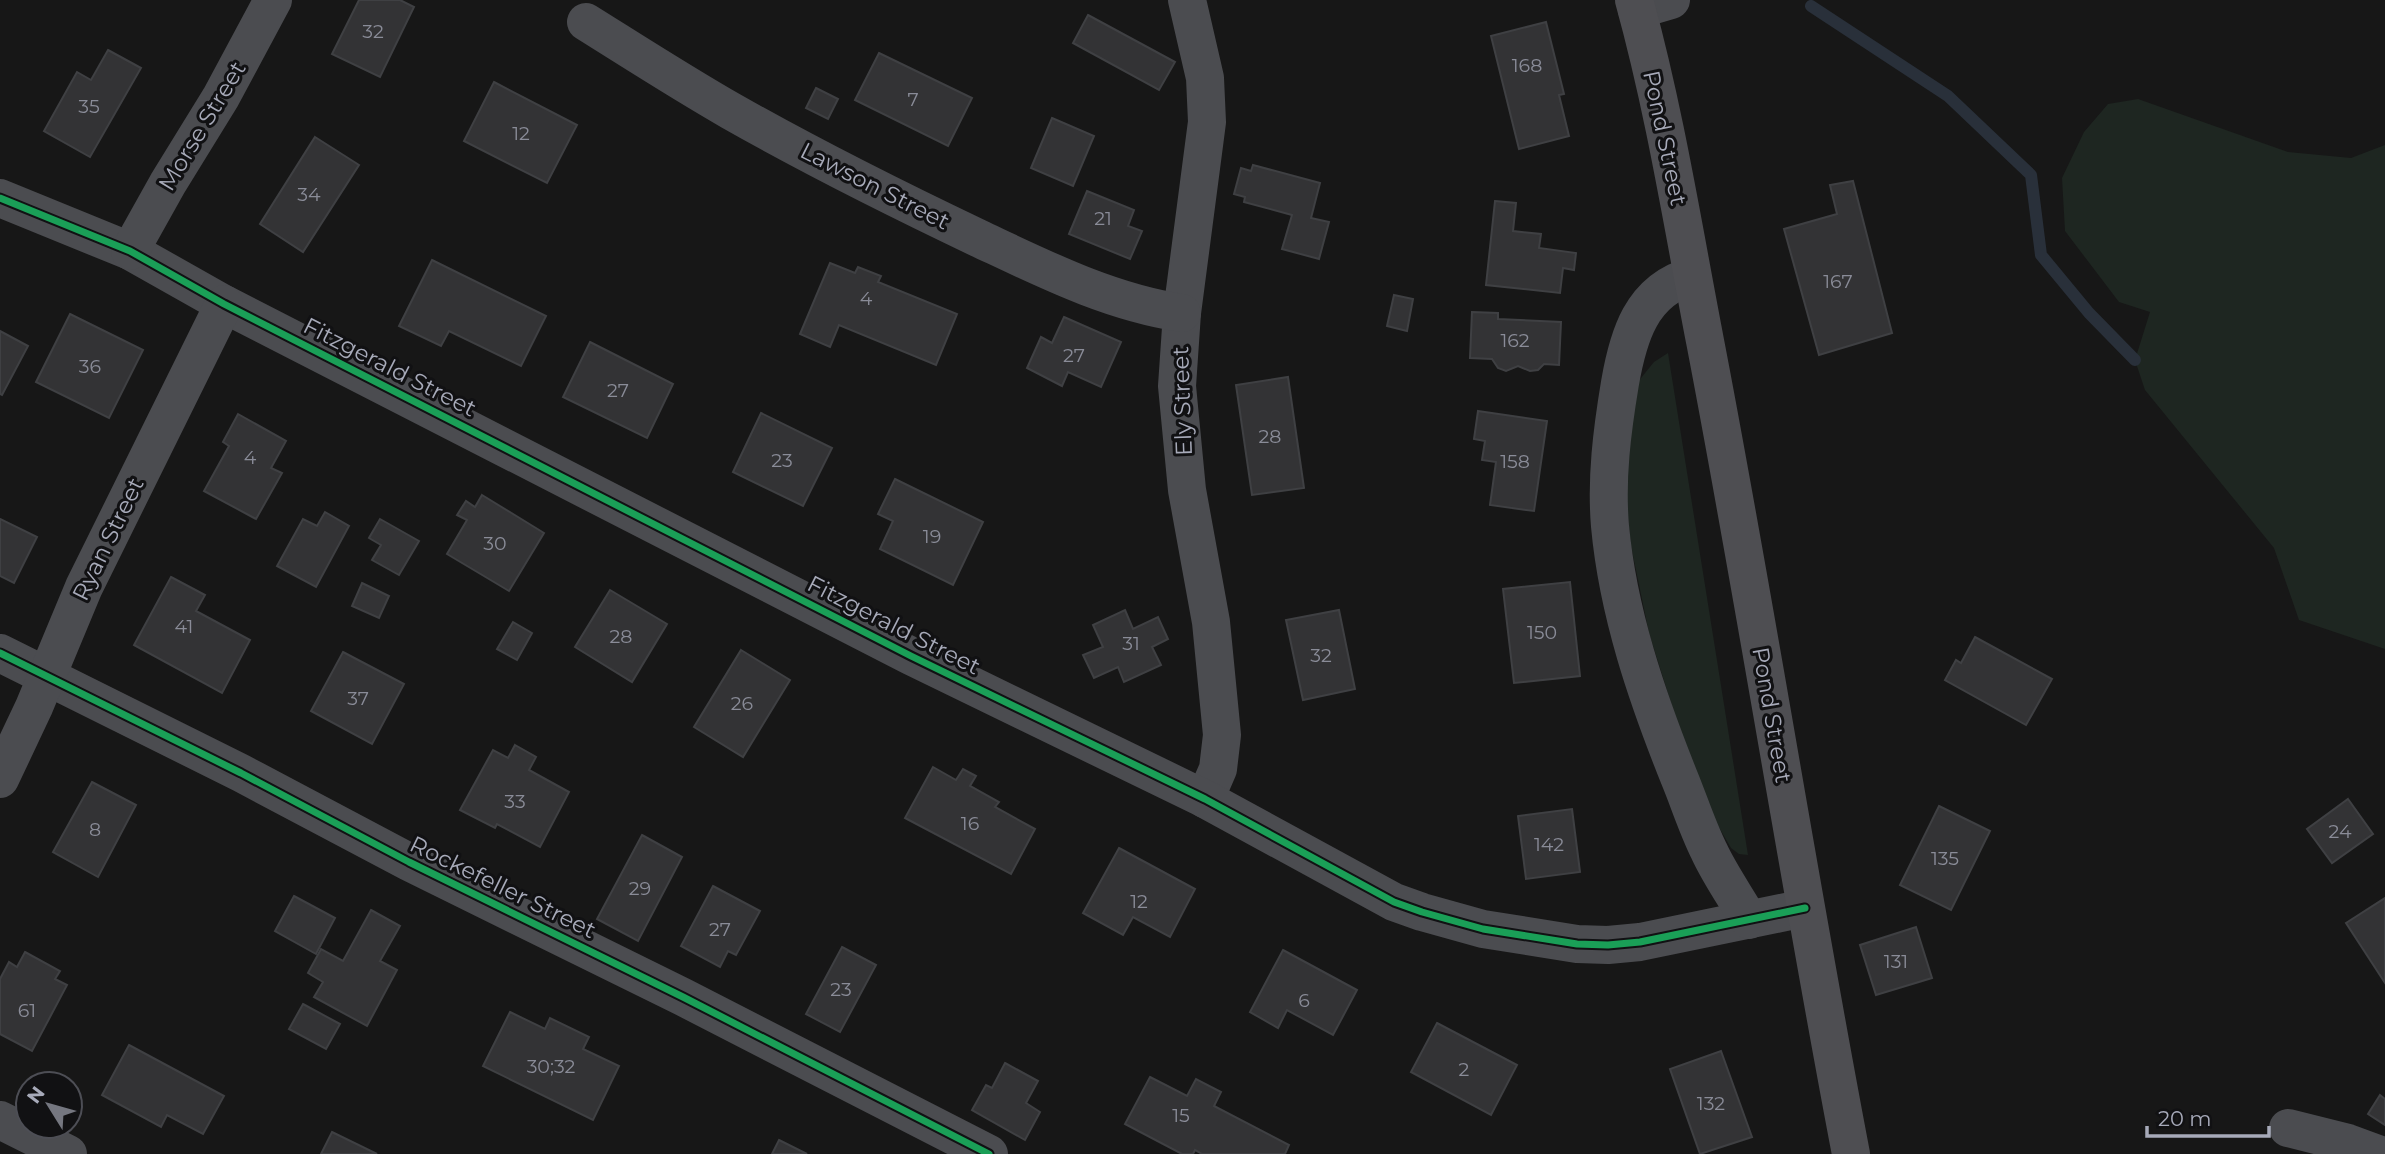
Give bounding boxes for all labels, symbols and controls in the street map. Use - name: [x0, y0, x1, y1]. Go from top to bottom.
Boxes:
- house number: 32: [362, 20, 384, 43]
- house number: 168: [1512, 54, 1542, 77]
- street label: Morse Street: [152, 56, 252, 196]
- street label: Pond Street: [1637, 68, 1693, 208]
- house number: 7: [907, 88, 919, 111]
- house number: 35: [78, 95, 100, 118]
- house number: 12: [512, 122, 530, 145]
- street label: Lawson Street: [796, 136, 954, 236]
- house number: 34: [297, 183, 321, 206]
- house number: 21: [1094, 207, 1112, 230]
- house number: 167: [1823, 270, 1853, 293]
- house number: 4: [860, 287, 873, 310]
- street label: Fitzgerald Street: [299, 311, 481, 423]
- house number: 162: [1500, 329, 1530, 352]
- house number: 27: [1063, 344, 1085, 367]
- street label: Ely Street: [1166, 346, 1198, 456]
- house number: 36: [79, 355, 101, 378]
- house number: 27: [607, 379, 629, 402]
- house number: 28: [1259, 425, 1281, 448]
- house number: 4: [244, 446, 257, 469]
- house number: 23: [771, 449, 793, 472]
- house number: 158: [1500, 450, 1530, 473]
- street label: Ryan Street: [66, 473, 150, 605]
- house number: 19: [923, 525, 941, 548]
- house number: 30: [483, 532, 507, 555]
- street label: Fitzgerald Street: [803, 569, 985, 681]
- house number: 41: [175, 615, 193, 638]
- house number: 150: [1527, 621, 1557, 644]
- house number: 28: [610, 625, 632, 648]
- house number: 31: [1122, 632, 1140, 655]
- house number: 32: [1310, 644, 1332, 667]
- street label: Pond Street: [1746, 645, 1798, 785]
- house number: 37: [347, 687, 369, 710]
- house number: 26: [731, 692, 753, 715]
- house number: 33: [504, 790, 526, 813]
- house number: 16: [961, 812, 979, 835]
- house number: 8: [89, 818, 101, 841]
- house number: 24: [2329, 820, 2352, 843]
- street label: Rockefeller Street: [405, 830, 601, 944]
- house number: 142: [1534, 833, 1564, 856]
- house number: 135: [1931, 847, 1959, 870]
- house number: 29: [629, 877, 651, 900]
- house number: 12: [1130, 890, 1148, 913]
- house number: 27: [709, 918, 731, 941]
- house number: 131: [1884, 950, 1908, 973]
- house number: 23: [830, 978, 852, 1001]
- house number: 6: [1298, 989, 1310, 1012]
- house number: 61: [18, 999, 36, 1022]
- house number: 30;32: [527, 1055, 576, 1078]
- house number: 2: [1459, 1058, 1470, 1081]
- north arrow: [14, 1070, 84, 1140]
- text: N: [22, 1082, 50, 1108]
- house number: 132: [1697, 1092, 1725, 1115]
- scale bar: [2147, 1094, 2270, 1138]
- house number: 15: [1172, 1104, 1190, 1127]
- text: 20 m: [2158, 1106, 2212, 1131]

